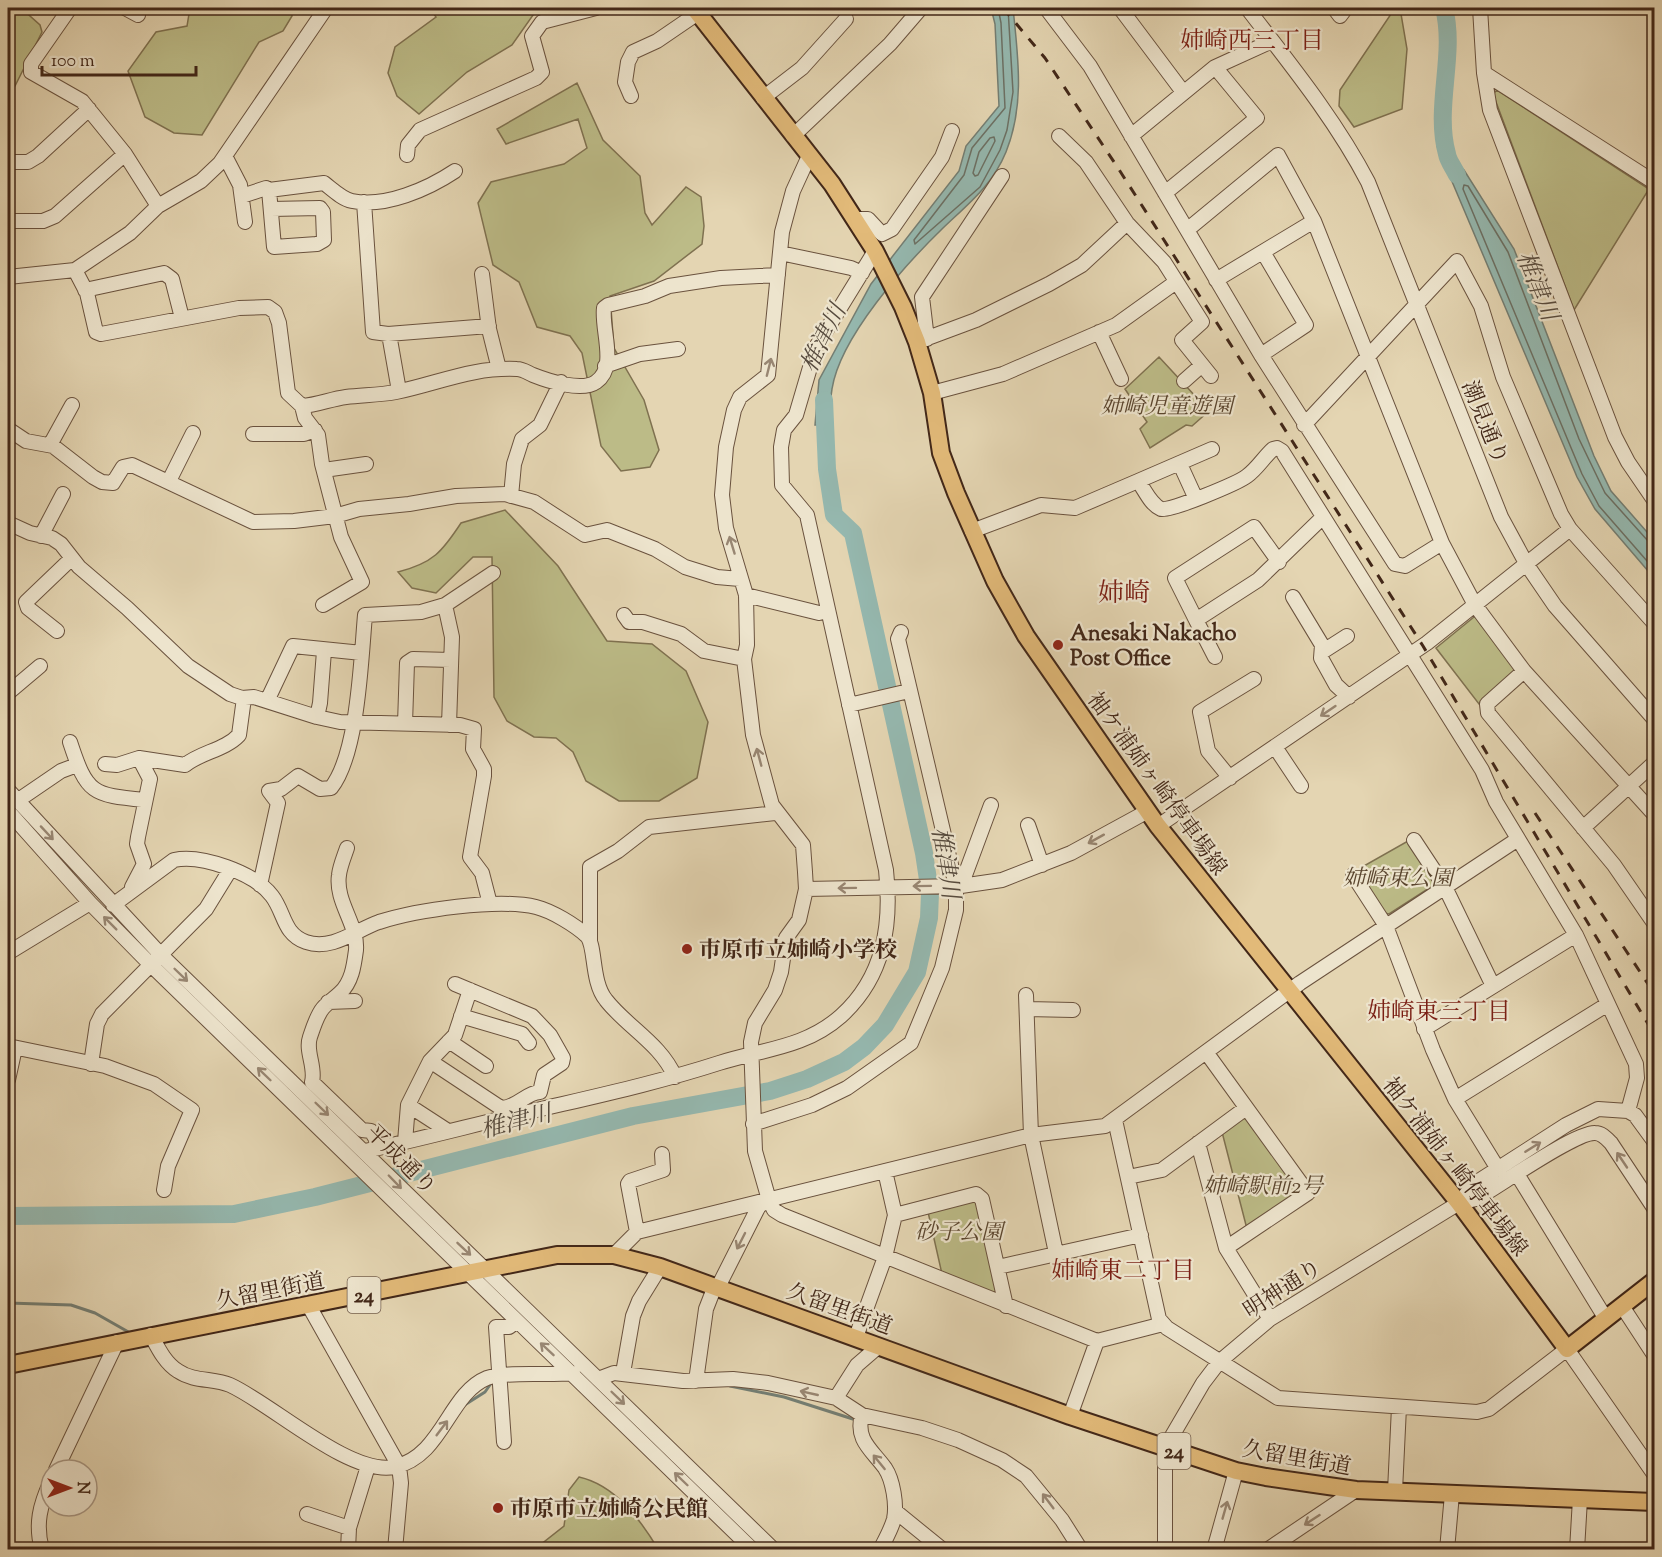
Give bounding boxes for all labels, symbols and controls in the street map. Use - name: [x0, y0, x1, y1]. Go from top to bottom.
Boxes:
- district label: 姉崎西三丁目: [1180, 25, 1324, 59]
- scale bar: [42, 39, 196, 77]
- text: 100 m: [51, 49, 95, 75]
- water label: 椎津川: [1507, 247, 1567, 329]
- water label: 椎津川: [794, 296, 857, 379]
- one-way arrow: [763, 358, 775, 377]
- street label: 潮見通り: [1452, 376, 1515, 470]
- park label: 姉崎児童遊園: [1101, 392, 1236, 424]
- one-way arrow: [726, 536, 737, 555]
- district label: 姉崎: [1098, 576, 1150, 613]
- place label: Anesaki Nakacho Post Office: [1070, 619, 1237, 676]
- marker: Anesaki Nakacho Post Office: [1051, 638, 1065, 652]
- street label: 袖ケ浦姉ヶ崎停車場線: [1078, 686, 1233, 883]
- one-way arrow: [1319, 705, 1336, 718]
- one-way arrow: [753, 748, 765, 767]
- water label: 椎津川: [922, 825, 967, 904]
- one-way arrow: [40, 826, 54, 841]
- one-way arrow: [1088, 834, 1106, 845]
- park label: 姉崎東公園: [1343, 864, 1456, 896]
- one-way arrow: [912, 881, 932, 892]
- one-way arrow: [838, 882, 858, 894]
- one-way arrow: [103, 916, 117, 931]
- place label: 市原市立姉崎小学校: [699, 936, 897, 968]
- marker: 市原市立姉崎小学校: [680, 942, 694, 956]
- one-way arrow: [174, 967, 189, 982]
- district label: 姉崎東三丁目: [1367, 996, 1511, 1030]
- one-way arrow: [257, 1068, 272, 1082]
- street label: 袖ケ浦姉ヶ崎停車場線: [1373, 1071, 1534, 1264]
- water label: 椎津川: [477, 1097, 558, 1148]
- one-way arrow: [315, 1102, 330, 1117]
- street label: 平成通り: [357, 1119, 442, 1204]
- one-way arrow: [1524, 1140, 1541, 1153]
- one-way arrow: [1616, 1152, 1628, 1168]
- park label: 姉崎駅前2号: [1203, 1172, 1325, 1204]
- one-way arrow: [388, 1174, 402, 1189]
- park label: 砂子公園: [915, 1218, 1006, 1250]
- one-way arrow: [735, 1232, 747, 1250]
- one-way arrow: [457, 1242, 472, 1256]
- street label: 明神通り: [1238, 1253, 1329, 1328]
- district label: 姉崎東二丁目: [1051, 1255, 1195, 1289]
- street label: 久留里街道: [214, 1267, 328, 1319]
- road number: 24: [348, 1277, 380, 1313]
- street label: 久留里街道: [782, 1277, 896, 1345]
- one-way arrow: [540, 1342, 555, 1356]
- one-way arrow: [800, 1387, 819, 1399]
- one-way arrow: [610, 1390, 625, 1405]
- one-way arrow: [435, 1421, 448, 1437]
- road number: 24: [1158, 1433, 1190, 1469]
- street label: 久留里街道: [1240, 1435, 1353, 1485]
- one-way arrow: [872, 1455, 886, 1470]
- north arrow: [39, 1458, 99, 1518]
- one-way arrow: [674, 1472, 689, 1486]
- text: N: [70, 1482, 93, 1495]
- one-way arrow: [1042, 1494, 1054, 1510]
- place label: 市原市立姉崎公民館: [510, 1495, 708, 1527]
- marker: 市原市立姉崎公民館: [491, 1501, 505, 1515]
- one-way arrow: [1220, 1501, 1231, 1520]
- one-way arrow: [1304, 1515, 1321, 1527]

